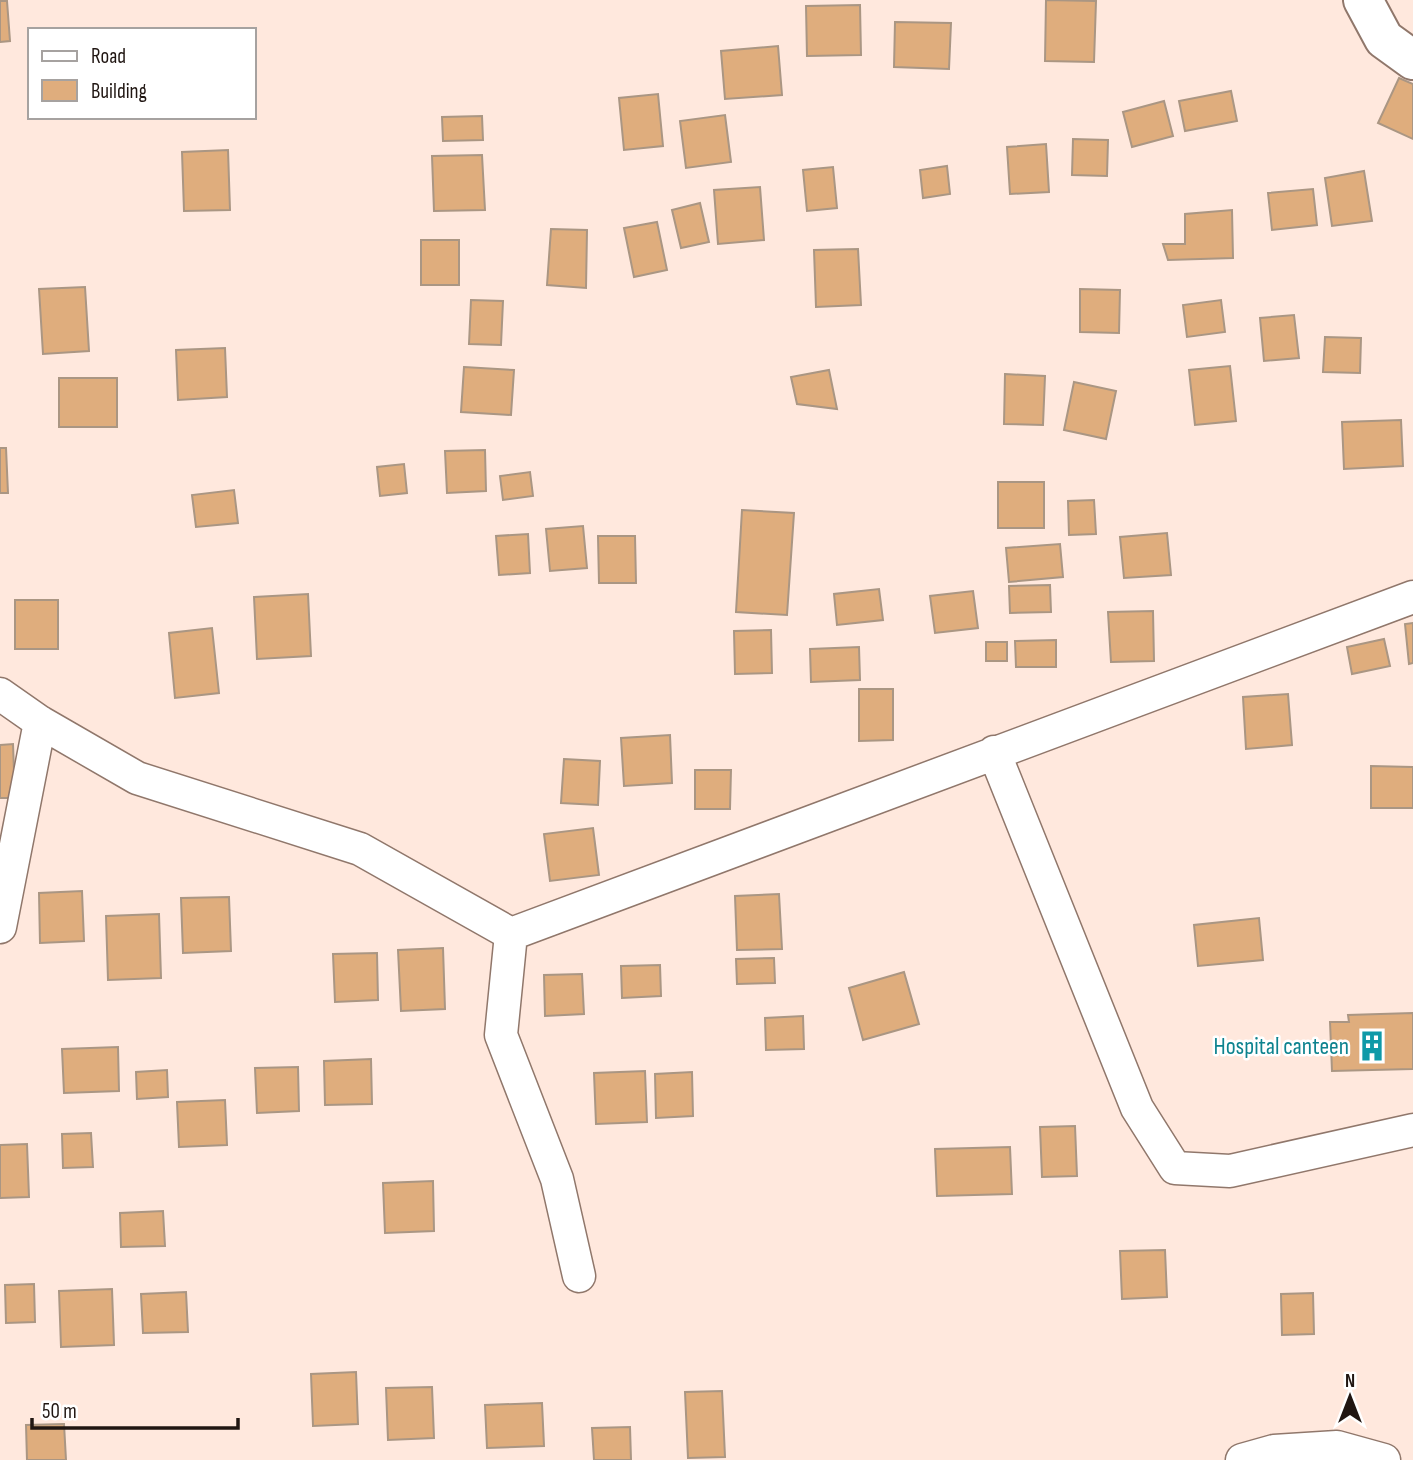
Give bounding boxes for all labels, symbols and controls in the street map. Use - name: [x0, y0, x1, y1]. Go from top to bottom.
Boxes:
- legend: [28, 28, 256, 119]
- text: Road: [91, 44, 126, 69]
- text: Building: [91, 79, 147, 104]
- building icon: Hospital canteen: [1355, 1029, 1389, 1063]
- place label: Hospital canteen: [1213, 1032, 1349, 1061]
- north arrow: [1315, 1362, 1385, 1432]
- text: N: [1345, 1370, 1355, 1393]
- scale bar: [32, 1386, 238, 1430]
- text: 50 m: [42, 1399, 77, 1424]

